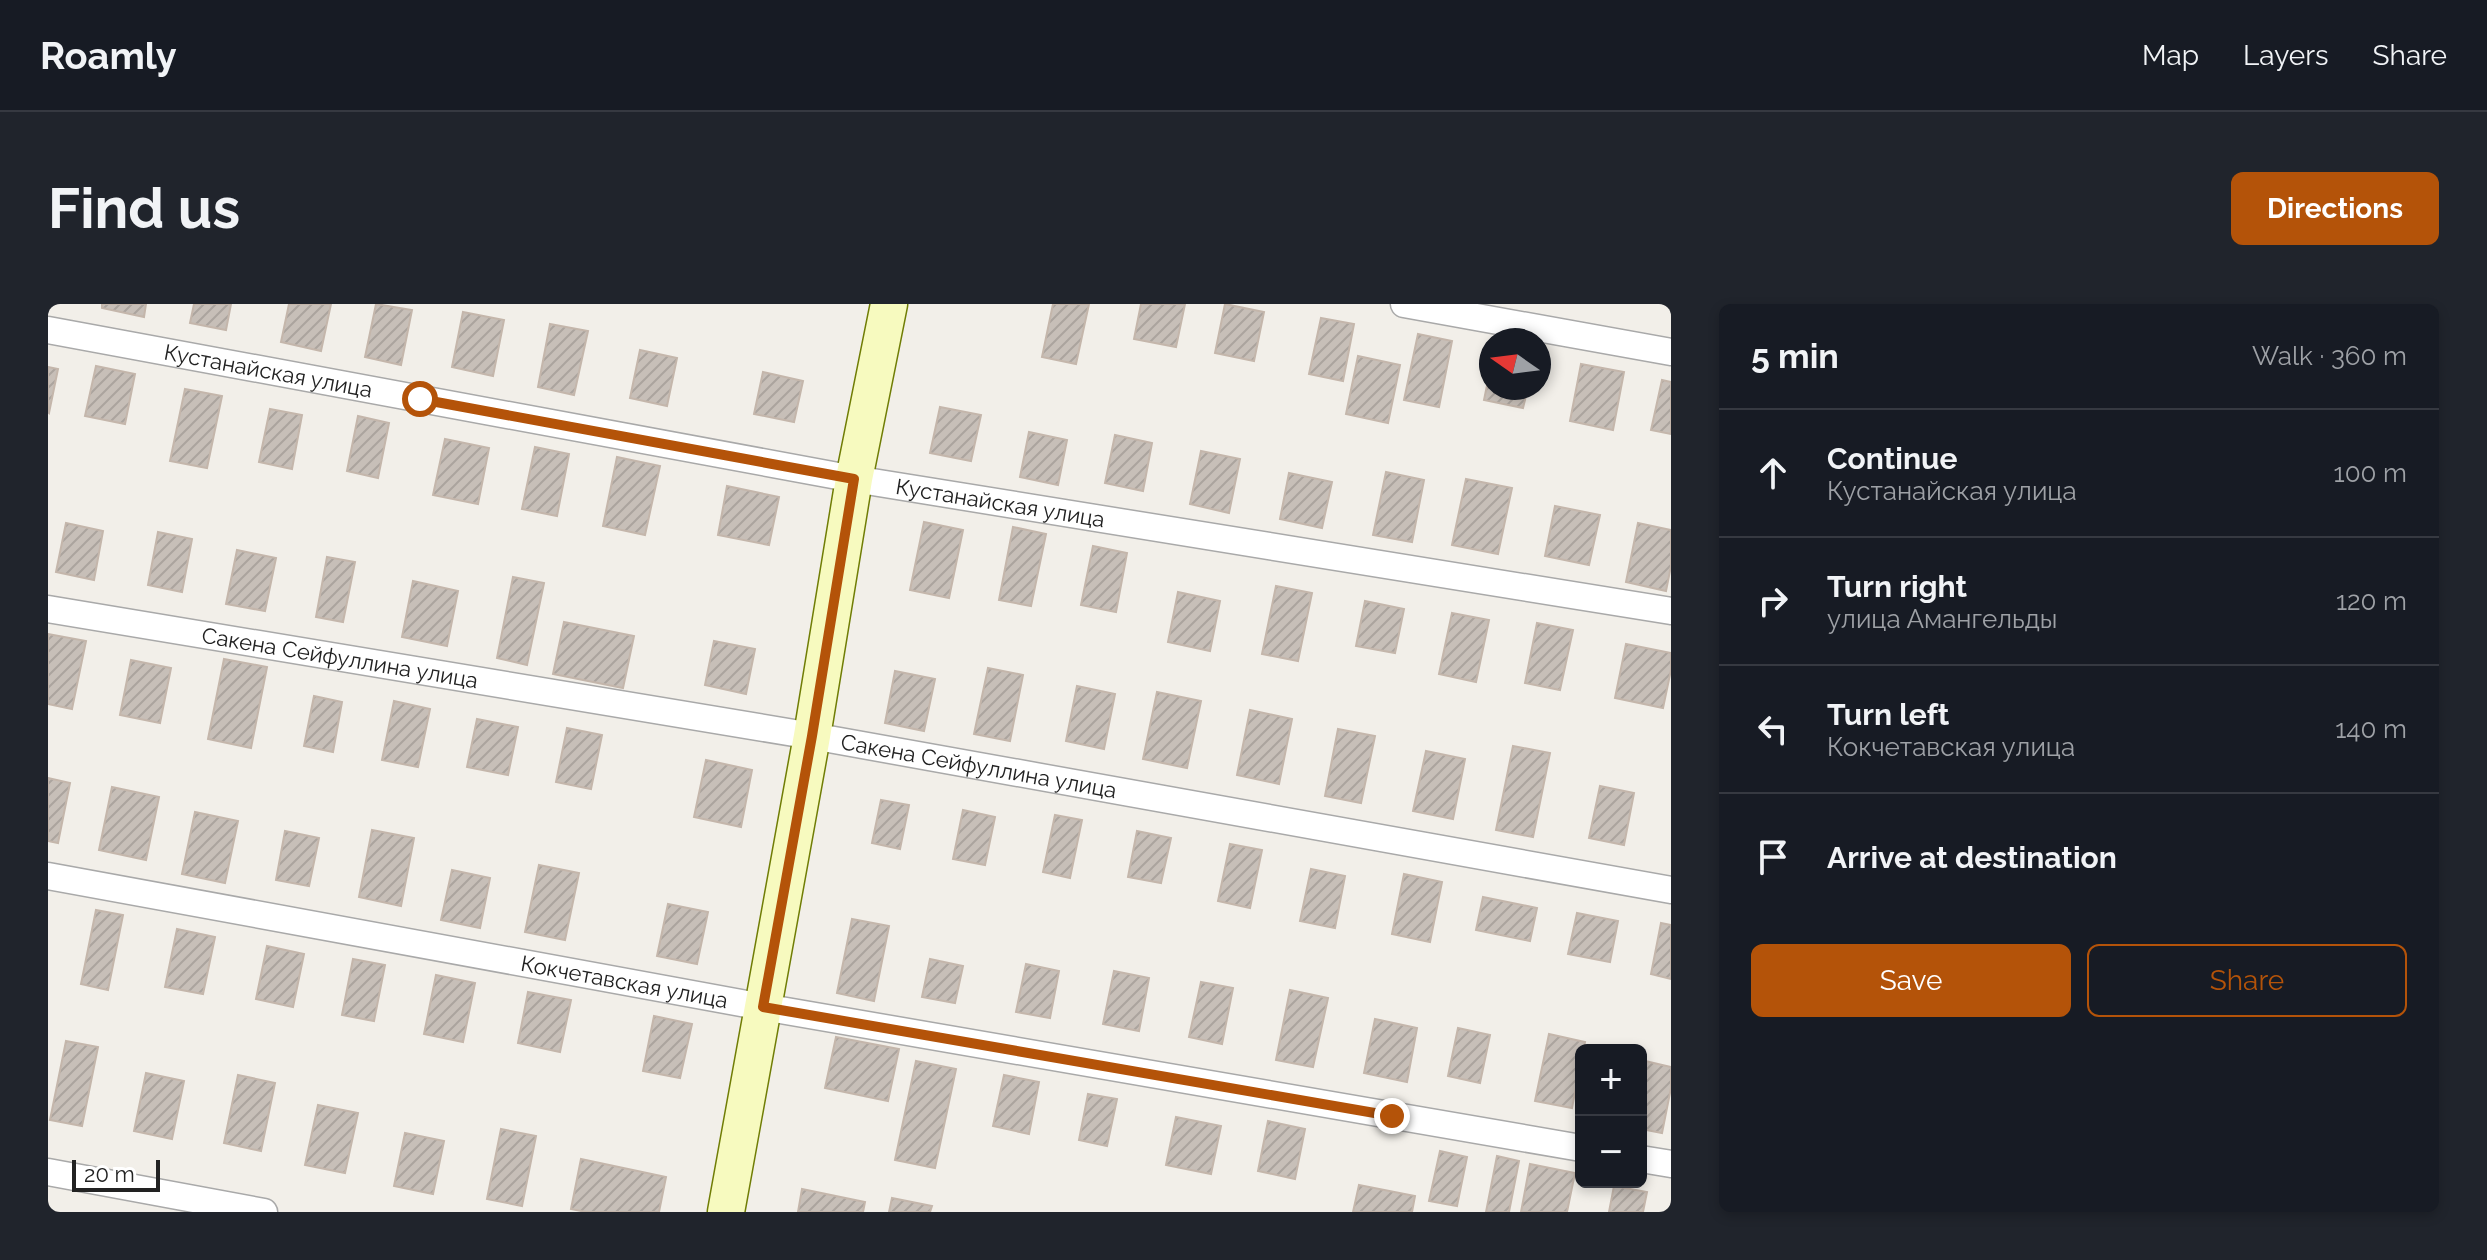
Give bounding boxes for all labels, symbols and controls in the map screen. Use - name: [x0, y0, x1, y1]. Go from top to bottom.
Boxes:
- text: Roamly: [40, 33, 177, 78]
- text: Map: [2142, 39, 2199, 72]
- text: Layers: [2243, 39, 2329, 72]
- text: Share: [2373, 39, 2447, 72]
- button: Directions: [2231, 172, 2439, 245]
- text: Find us: [48, 175, 240, 241]
- north arrow: [1479, 328, 1551, 400]
- text: 5 min: [1751, 336, 1839, 376]
- street label: Кустанайская улица: [162, 339, 375, 403]
- text: Walk · 360 m: [2252, 341, 2407, 371]
- route start: [402, 381, 438, 417]
- text: Continue: [1827, 441, 1958, 476]
- icon: ahead: [1751, 451, 1795, 495]
- text: 100 m: [2334, 458, 2407, 488]
- street label: Кустанайская улица: [894, 473, 1107, 532]
- text: Кустанайская улица: [1827, 476, 2077, 506]
- text: Turn right: [1827, 569, 1967, 604]
- icon: right: [1751, 579, 1795, 623]
- text: 120 m: [2336, 586, 2407, 616]
- text: улица Амангельды: [1827, 604, 2058, 634]
- street label: Сакена Сейфуллина улица: [200, 622, 480, 693]
- text: Turn left: [1827, 697, 1949, 732]
- icon: left: [1751, 707, 1795, 751]
- text: 140 m: [2335, 714, 2407, 744]
- street label: Сакена Сейфуллина улица: [839, 728, 1119, 803]
- text: Кокчетавская улица: [1827, 732, 2075, 762]
- icon: arrive: [1751, 835, 1795, 879]
- text: Arrive at destination: [1827, 840, 2117, 875]
- button: Save: [1751, 944, 2071, 1017]
- button: Share: [2087, 944, 2407, 1017]
- street label: Кокчетавская улица: [519, 950, 730, 1013]
- map controls: [1575, 1044, 1647, 1188]
- button: +: [1575, 1044, 1647, 1116]
- route end: [1374, 1098, 1410, 1134]
- button: −: [1575, 1116, 1647, 1188]
- scale bar: [72, 1156, 160, 1192]
- text: 20 m: [84, 1161, 135, 1187]

